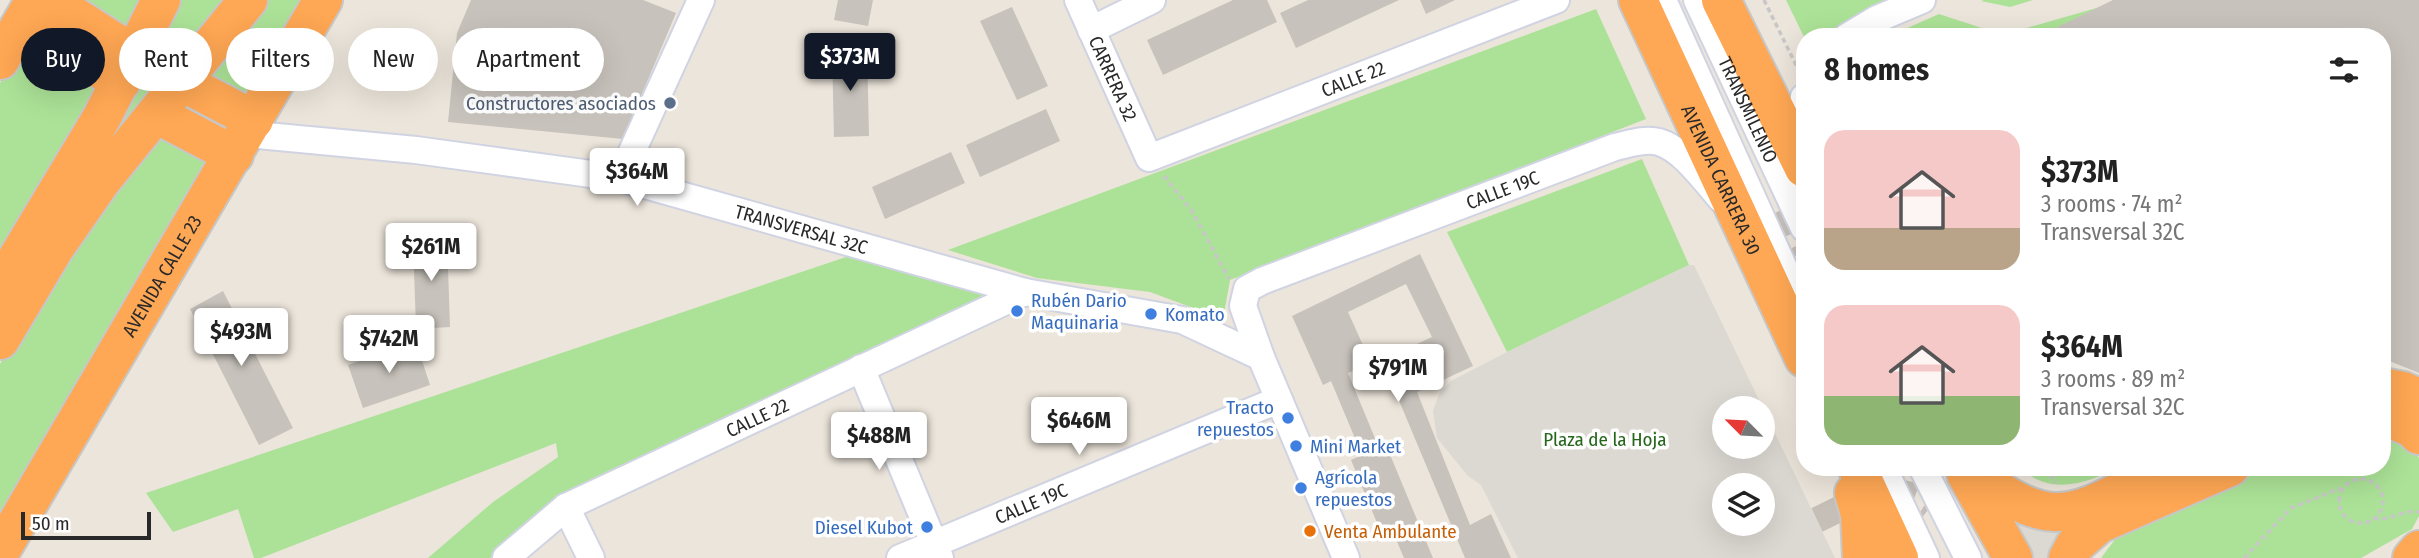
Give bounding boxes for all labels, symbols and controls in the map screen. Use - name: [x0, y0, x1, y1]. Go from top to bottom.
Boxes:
- chip: Buy: [21, 28, 105, 91]
- chip: Rent: [119, 28, 212, 91]
- chip: Filters: [226, 28, 334, 91]
- chip: New: [348, 28, 438, 91]
- chip: Apartment: [452, 28, 604, 91]
- street label: CARRERA 32: [1084, 32, 1142, 125]
- pin: $373M: [801, 34, 899, 93]
- text: $373M: [820, 42, 880, 70]
- icon: filters: [2325, 51, 2363, 89]
- text: 8 homes: [1824, 52, 1929, 88]
- street label: TRANSMILENIO: [1713, 53, 1783, 166]
- street label: CALLE 22: [1318, 57, 1388, 102]
- place label: Constructores asociados: [466, 92, 656, 115]
- marker: Constructores asociados: [662, 95, 678, 111]
- street label: AVENIDA CARRERA 30: [1676, 101, 1766, 259]
- pin: $364M: [588, 148, 686, 208]
- text: $373M: [2041, 154, 2119, 190]
- text: $364M: [606, 157, 668, 185]
- icon: home: [1880, 158, 1964, 242]
- street label: CALLE 19C: [1463, 166, 1543, 214]
- text: 3 rooms · 74 m²: [2041, 190, 2183, 218]
- street label: TRANSVERSAL 32C: [732, 200, 871, 259]
- street label: AVENIDA CALLE 23: [118, 211, 207, 341]
- text: Transversal 32C: [2041, 218, 2184, 246]
- pin: $261M: [382, 224, 480, 283]
- text: $261M: [401, 232, 461, 260]
- place label: Rubén Dario Maquinaria: [1031, 289, 1127, 334]
- marker: Rubén Dario Maquinaria: [1009, 303, 1025, 319]
- place label: Komato: [1165, 303, 1225, 326]
- marker: Komato: [1143, 306, 1159, 322]
- pin: $493M: [192, 308, 290, 368]
- pin: $742M: [340, 316, 438, 375]
- text: $493M: [210, 317, 272, 345]
- text: $742M: [360, 324, 418, 352]
- text: $364M: [2041, 329, 2123, 365]
- icon: home: [1880, 333, 1964, 417]
- pin: $791M: [1349, 344, 1447, 404]
- text: $791M: [1369, 353, 1427, 381]
- text: 3 rooms · 89 m²: [2041, 365, 2185, 393]
- street label: CALLE 22: [722, 393, 793, 442]
- text: Transversal 32C: [2041, 393, 2184, 421]
- place label: Tracto repuestos: [1197, 396, 1274, 441]
- north arrow: [1712, 396, 1774, 458]
- map controls: [1712, 396, 1775, 536]
- pin: $646M: [1030, 398, 1128, 457]
- text: $646M: [1047, 406, 1111, 434]
- marker: Tracto repuestos: [1280, 410, 1296, 426]
- pin: $488M: [830, 412, 928, 472]
- text: $488M: [847, 421, 911, 449]
- park label: Plaza de la Hoja: [1543, 428, 1667, 451]
- place label: Mini Market: [1310, 435, 1402, 458]
- marker: Mini Market: [1288, 438, 1304, 454]
- place label: Agrícola repuestos: [1315, 466, 1392, 511]
- button: layers: [1712, 473, 1775, 536]
- street label: CALLE 19C: [992, 478, 1071, 529]
- marker: Agrícola repuestos: [1293, 480, 1309, 496]
- scale bar: [21, 509, 150, 541]
- text: 50 m: [32, 512, 70, 535]
- place label: Diesel Kubot: [815, 516, 914, 539]
- marker: Diesel Kubot: [919, 519, 935, 535]
- place label: Venta Ambulante: [1324, 520, 1457, 543]
- marker: Venta Ambulante: [1302, 523, 1318, 539]

